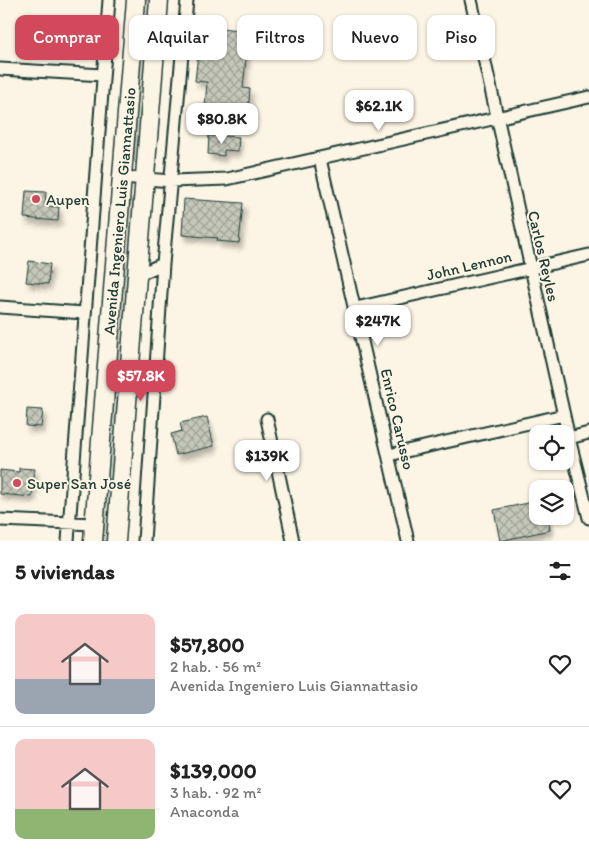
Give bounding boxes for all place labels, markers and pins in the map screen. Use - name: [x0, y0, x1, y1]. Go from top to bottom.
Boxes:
- pin: $62.1K: [338, 90, 420, 132]
- pin: $80.8K: [181, 102, 263, 145]
- place label: Aupen: [46, 190, 90, 209]
- marker: Aupen: [30, 193, 42, 205]
- pin: $247K: [343, 304, 413, 347]
- pin: $57.8K: [100, 360, 182, 402]
- pin: $139K: [232, 440, 302, 482]
- place label: Super San José: [27, 474, 131, 493]
- marker: Super San José: [11, 477, 23, 489]

